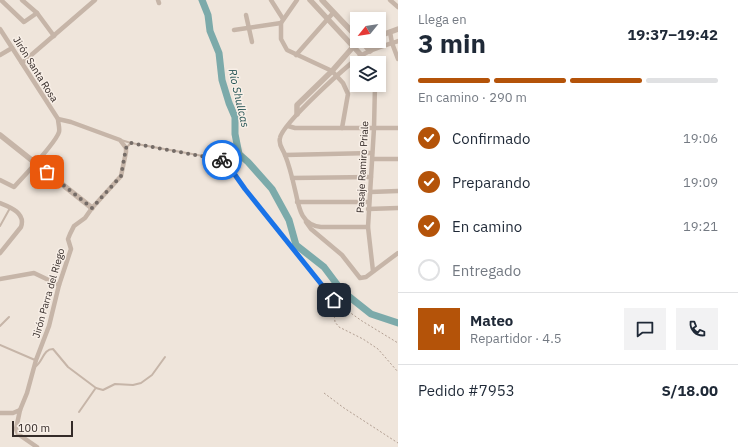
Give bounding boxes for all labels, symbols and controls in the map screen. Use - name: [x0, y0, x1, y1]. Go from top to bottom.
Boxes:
- text: Llega en: [418, 11, 467, 28]
- north arrow: [350, 12, 386, 48]
- map controls: [350, 12, 386, 92]
- text: 19:37–19:42: [627, 25, 718, 44]
- text: 3 min: [418, 26, 486, 60]
- street label: Jirón Santa Rosa: [10, 34, 61, 105]
- button: layers: [350, 56, 386, 92]
- water label: Río Shullcas: [225, 67, 253, 129]
- text: En camino · 290 m: [418, 89, 527, 106]
- street label: Pasaje Ramiro Priale: [354, 120, 371, 213]
- icon: check: [418, 127, 440, 149]
- text: Confirmado: [452, 129, 530, 148]
- text: 19:06: [683, 130, 718, 147]
- courier: [202, 140, 242, 180]
- icon: bike: [211, 149, 233, 171]
- pin: [30, 155, 64, 189]
- icon: bag: [36, 161, 58, 183]
- icon: check: [418, 171, 440, 193]
- text: Preparando: [452, 173, 530, 192]
- text: 19:09: [683, 174, 718, 191]
- icon: check: [418, 215, 440, 237]
- text: En camino: [452, 217, 522, 236]
- text: 19:21: [683, 218, 718, 235]
- street label: Jirón Parra del Riego: [29, 246, 68, 340]
- text: Entregado: [452, 261, 521, 280]
- pin: [317, 283, 351, 317]
- icon: home: [323, 289, 345, 311]
- button: chat: [624, 308, 666, 350]
- button: phone: [676, 308, 718, 350]
- text: Mateo: [470, 311, 513, 330]
- text: M: [433, 319, 445, 338]
- text: Repartidor · 4.5: [470, 330, 561, 347]
- text: Pedido #7953: [418, 381, 515, 400]
- text: S/18.00: [662, 381, 718, 400]
- scale bar: [12, 419, 73, 438]
- text: 100 m: [18, 421, 50, 435]

